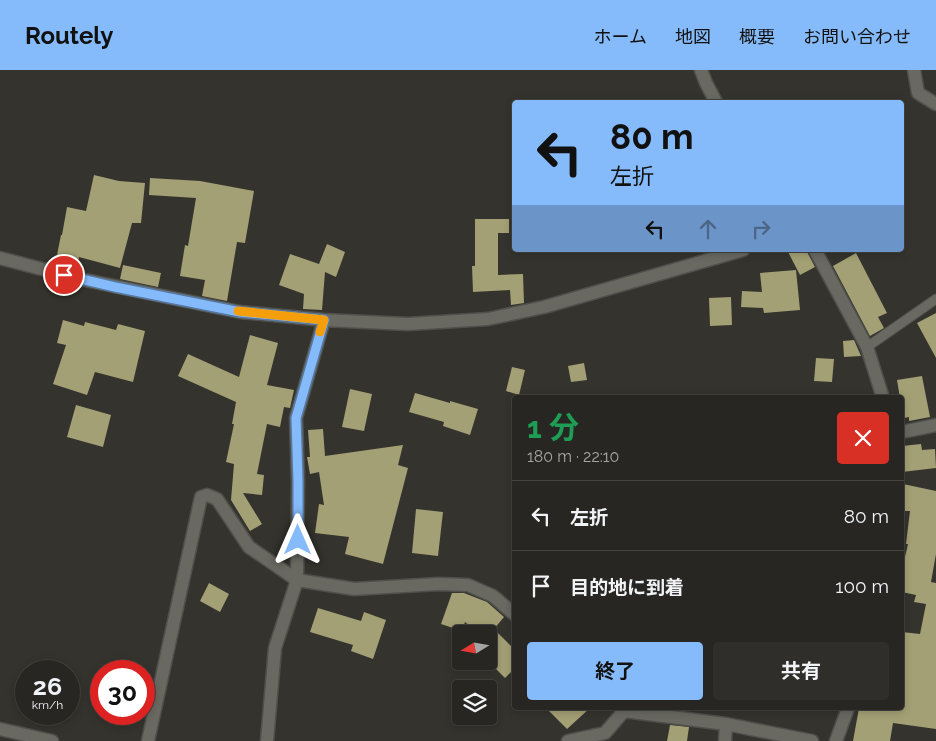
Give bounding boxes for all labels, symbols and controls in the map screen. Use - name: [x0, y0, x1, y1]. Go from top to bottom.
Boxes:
- text: Routely: [25, 21, 114, 50]
- text: ホーム: [594, 26, 647, 47]
- text: 地図: [675, 26, 711, 47]
- text: 概要: [739, 26, 775, 47]
- text: お問い合わせ: [803, 26, 911, 47]
- text: 80 m: [610, 116, 694, 157]
- icon: left: [527, 120, 592, 185]
- text: 左折: [610, 163, 654, 189]
- icon: left: [641, 215, 669, 243]
- icon: ahead: [694, 215, 722, 243]
- icon: right: [747, 215, 775, 243]
- pin: [43, 254, 85, 296]
- icon: arrive: [50, 261, 78, 289]
- text: 1 分: [527, 410, 579, 445]
- button: close: [837, 412, 889, 464]
- text: 180 m · 22:10: [527, 447, 619, 466]
- icon: left: [527, 502, 555, 530]
- text: 80 m: [844, 505, 889, 527]
- text: 左折: [570, 506, 608, 528]
- position arrow: [271, 513, 323, 565]
- icon: arrive: [527, 572, 555, 600]
- text: 100 m: [835, 575, 889, 597]
- text: 目的地に到着: [570, 576, 684, 598]
- north arrow: [452, 625, 498, 670]
- map controls: [452, 625, 497, 725]
- button: 終了: [527, 642, 703, 700]
- button: 共有: [713, 642, 889, 700]
- speed limit sign: 30: [90, 660, 155, 725]
- text: 26: [33, 671, 62, 701]
- button: layers: [452, 680, 497, 725]
- text: km/h: [32, 698, 63, 712]

